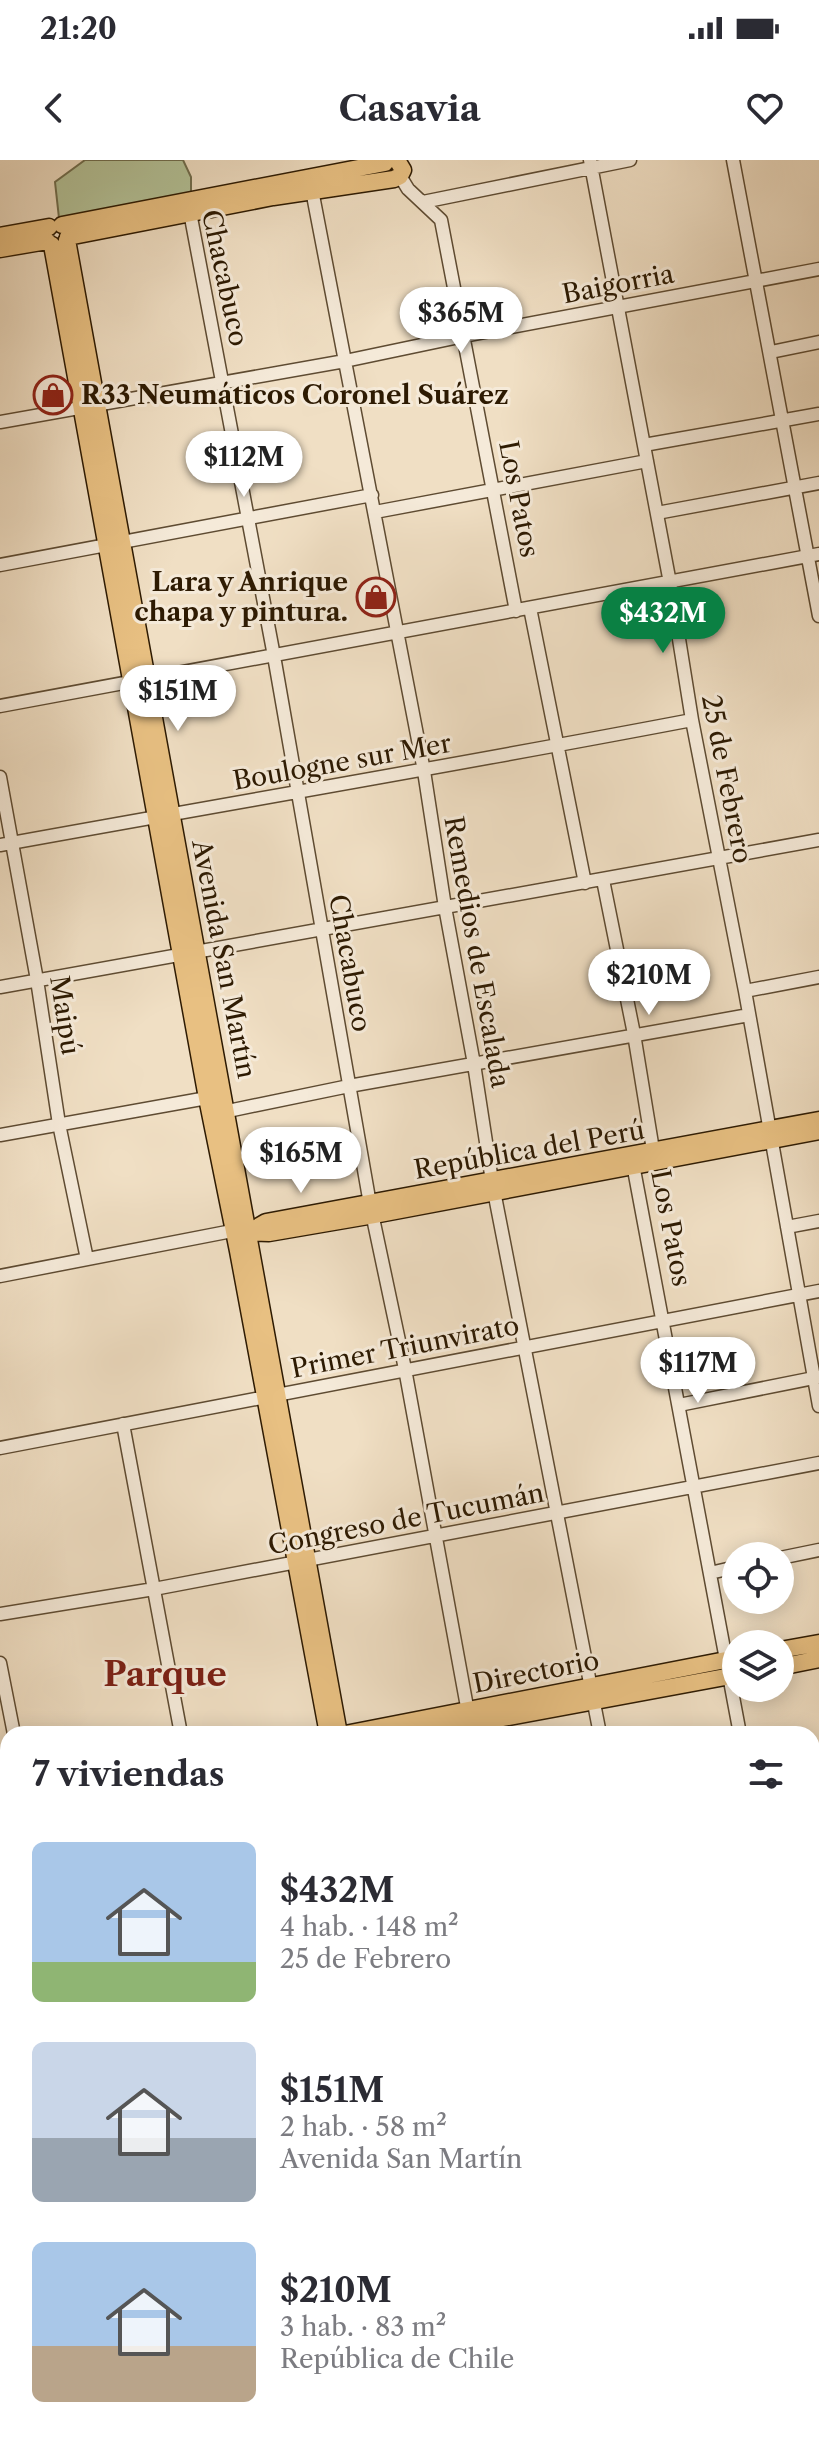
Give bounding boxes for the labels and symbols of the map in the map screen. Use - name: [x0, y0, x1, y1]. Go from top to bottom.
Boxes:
- street label: Chacabuco: [195, 207, 255, 349]
- street label: Baigorria: [560, 257, 677, 310]
- pin: $365M: [405, 287, 517, 355]
- shop icon: R33 Neumáticos Coronel Suárez: [32, 374, 74, 416]
- place label: R33 Neumáticos Coronel Suárez: [81, 379, 509, 411]
- pin: $112M: [188, 431, 300, 499]
- street label: Los Patos: [492, 438, 546, 560]
- place label: Lara y Anrique chapa y pintura.: [134, 566, 348, 628]
- shop icon: Lara y Anrique chapa y pintura.: [355, 576, 397, 618]
- pin: $432M: [607, 587, 719, 655]
- pin: $151M: [122, 665, 234, 733]
- street label: 25 de Febrero: [695, 692, 759, 866]
- street label: Boulogne sur Mer: [230, 727, 454, 797]
- street label: Remedios de Escalada: [437, 814, 517, 1091]
- street label: Avenida San Martín: [185, 836, 263, 1081]
- street label: Chacabuco: [322, 892, 378, 1034]
- pin: $210M: [593, 949, 705, 1017]
- street label: Maipú: [43, 973, 87, 1057]
- street label: República del Perú: [411, 1114, 647, 1186]
- pin: $165M: [245, 1127, 357, 1195]
- street label: Los Patos: [644, 1167, 698, 1289]
- street label: Primer Triunvirato: [288, 1309, 522, 1385]
- pin: $117M: [642, 1337, 754, 1405]
- street label: Congreso de Tucumán: [265, 1477, 547, 1561]
- street label: Directorio: [470, 1644, 602, 1700]
- district label: Parque: [103, 1653, 227, 1695]

